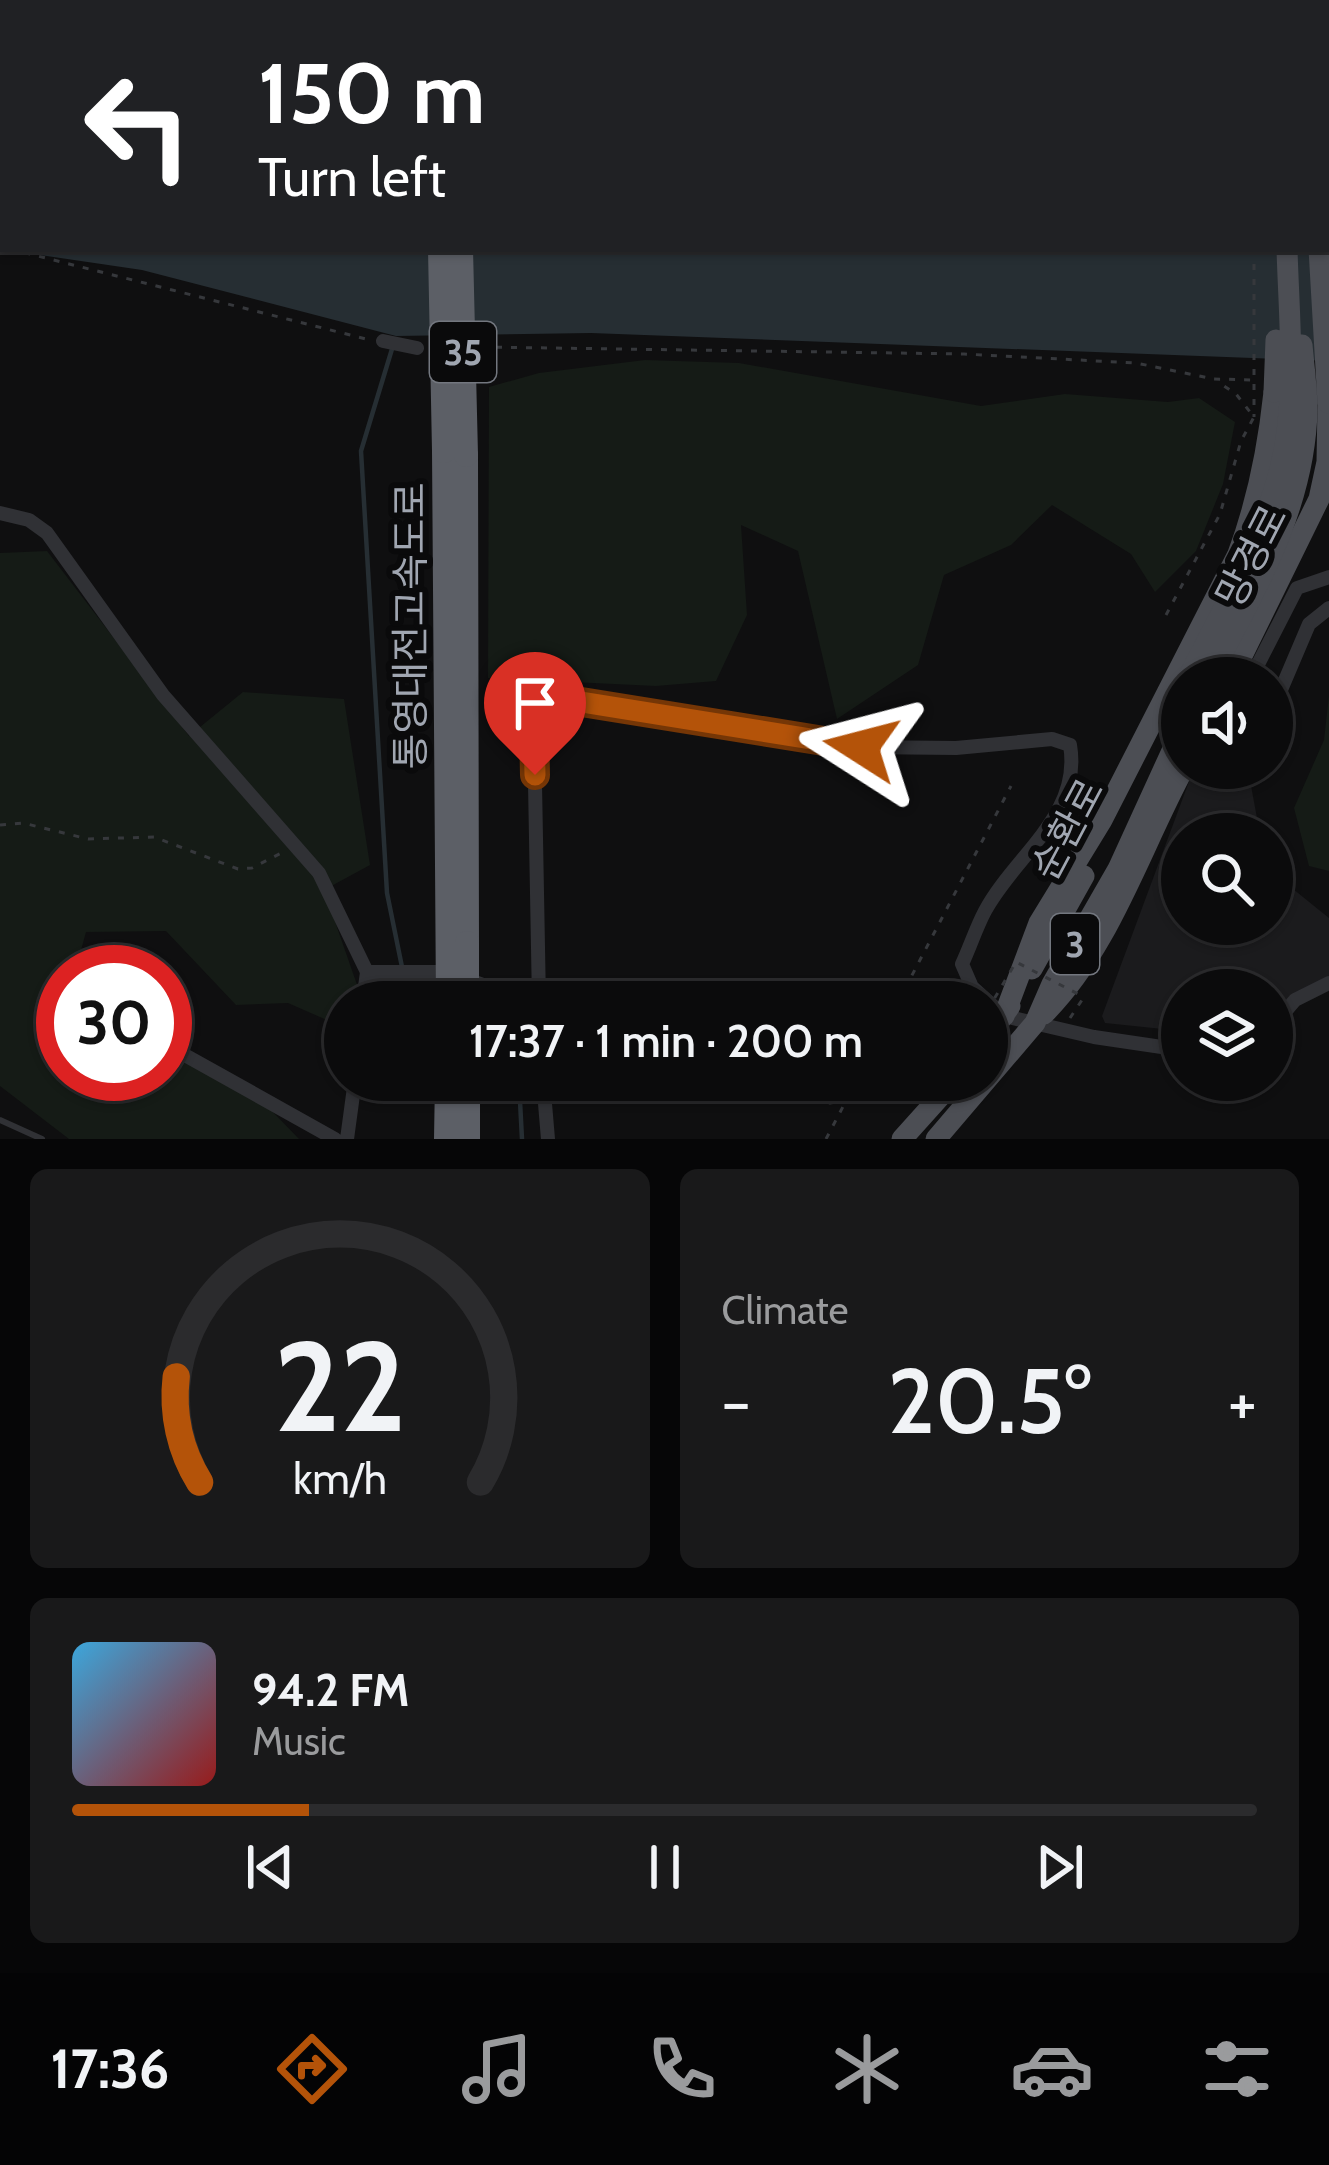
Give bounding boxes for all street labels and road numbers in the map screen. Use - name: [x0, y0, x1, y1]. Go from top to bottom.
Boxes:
- road number: 35: [430, 322, 496, 382]
- street label: 통영대전고속도로: [386, 482, 434, 770]
- street label: 망경로: [1205, 497, 1297, 615]
- street label: 순환로: [1021, 770, 1113, 888]
- road number: 3: [1051, 914, 1099, 974]

